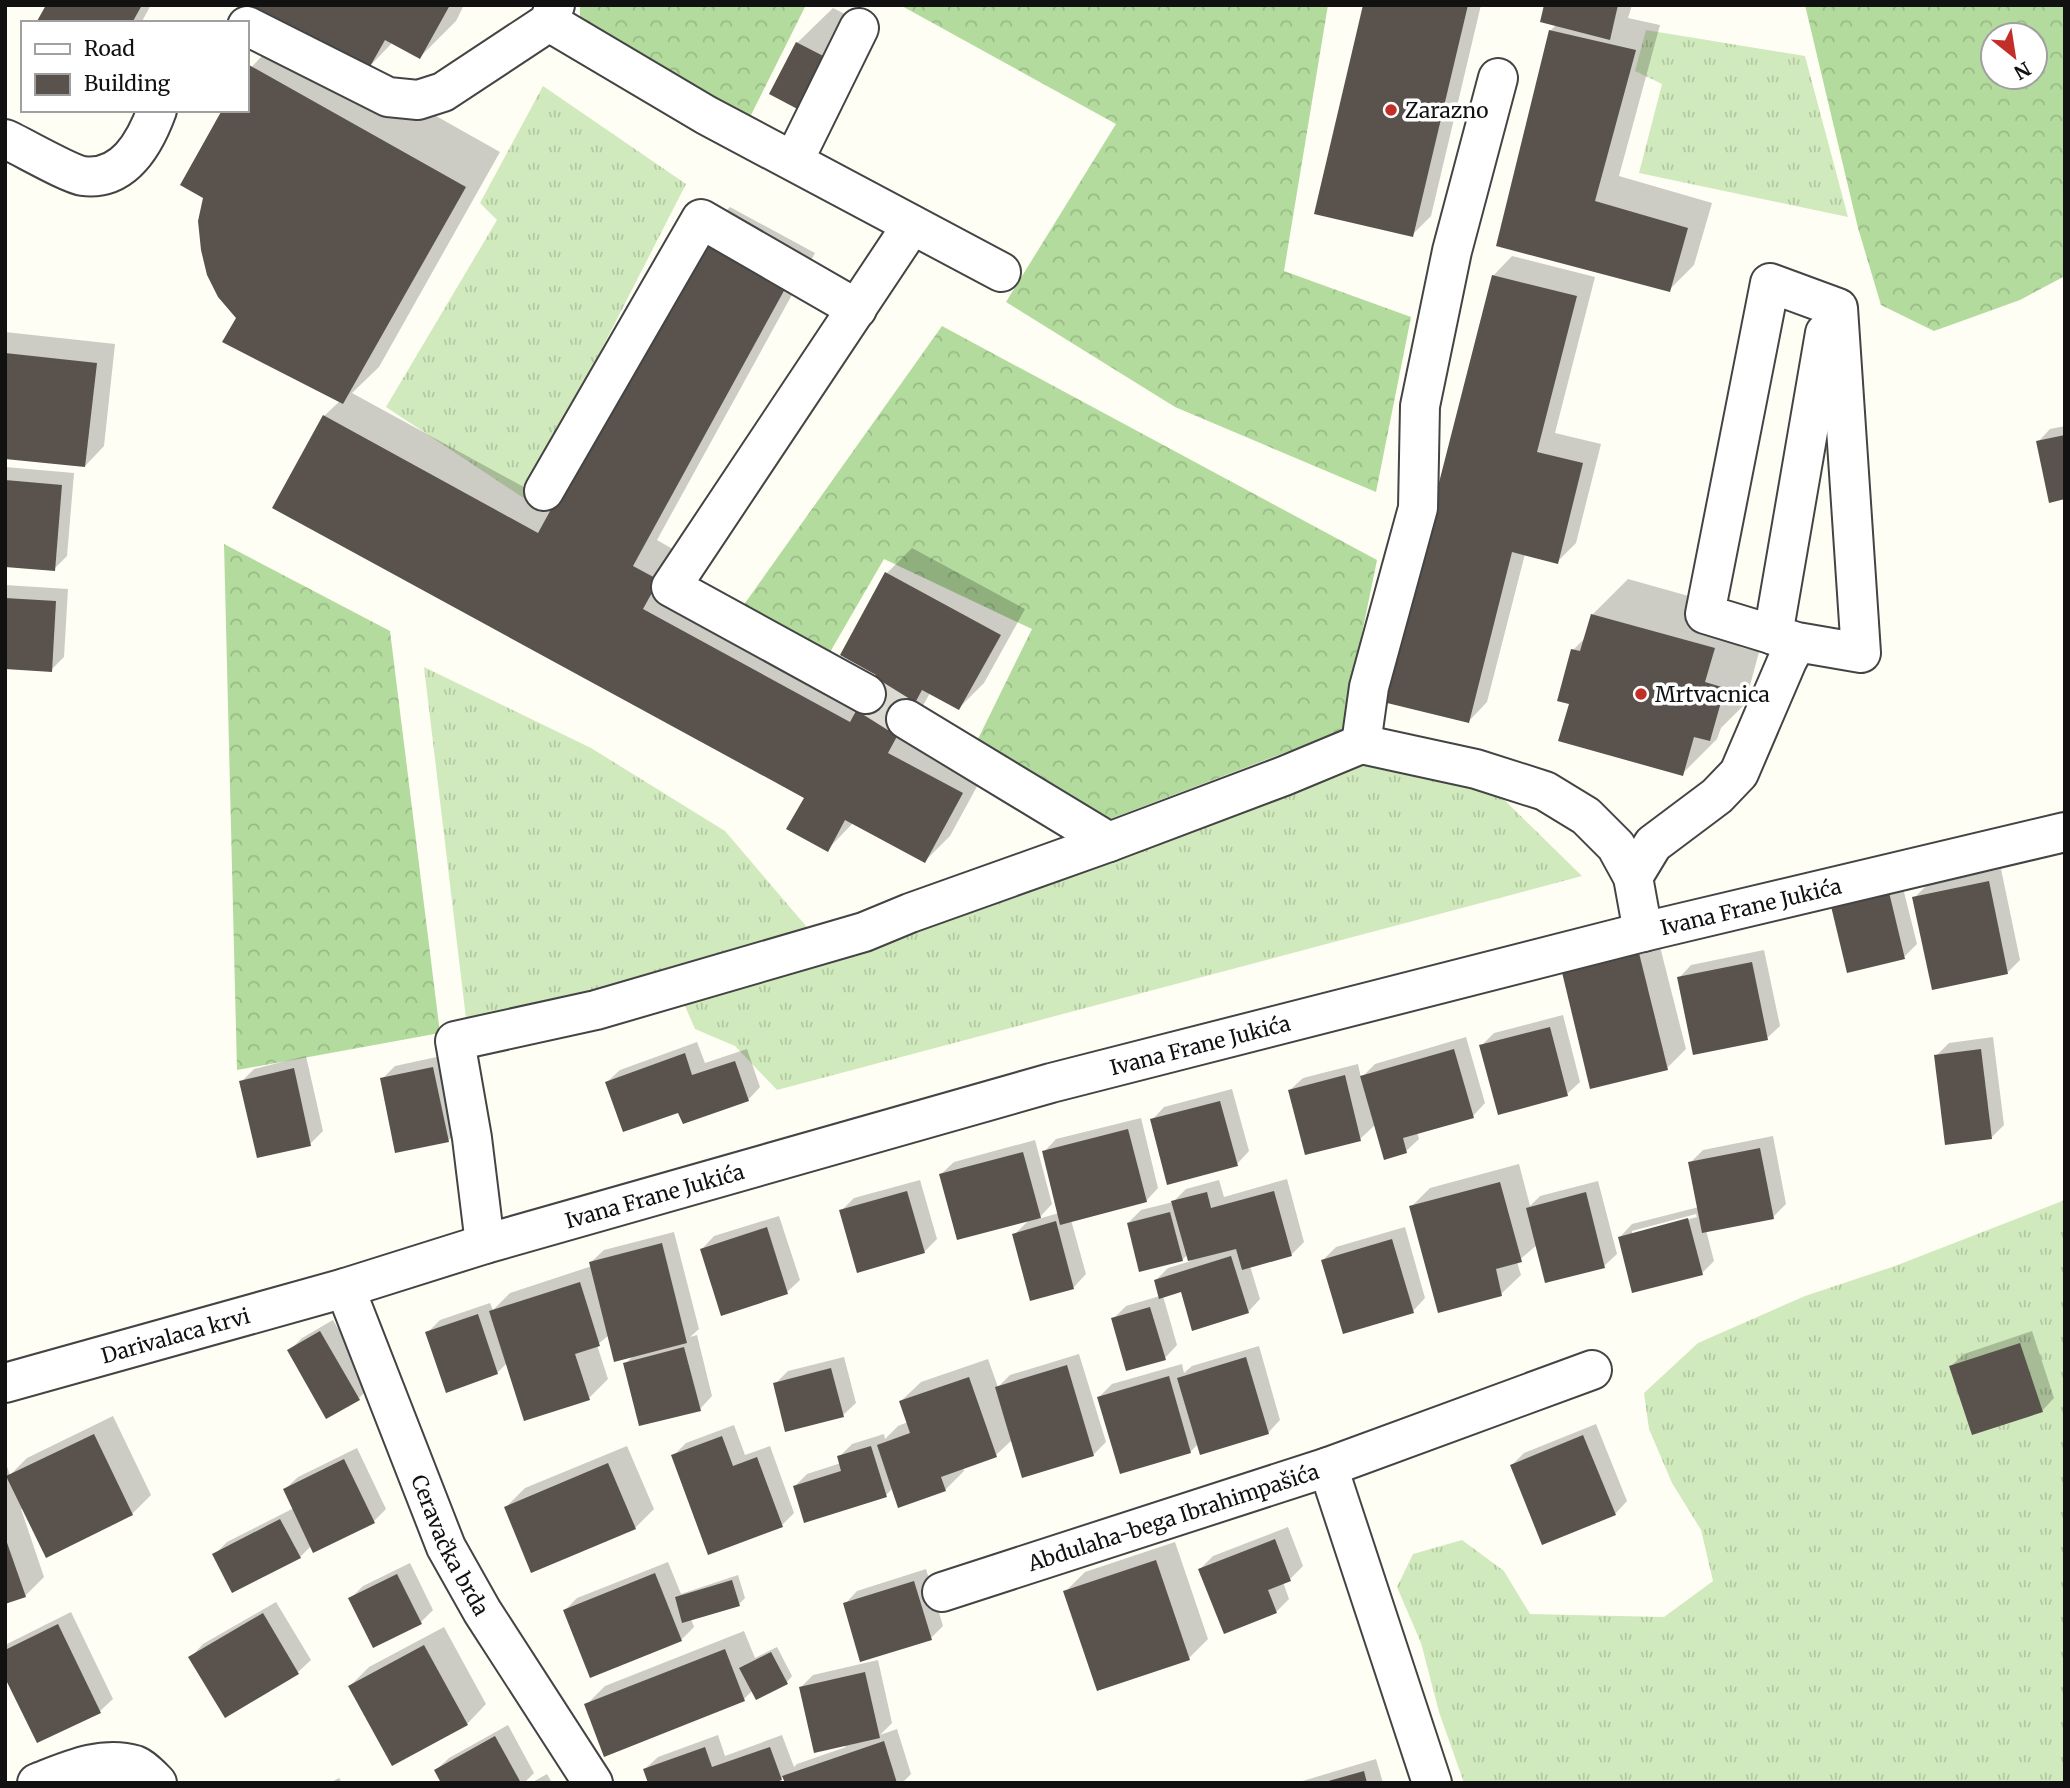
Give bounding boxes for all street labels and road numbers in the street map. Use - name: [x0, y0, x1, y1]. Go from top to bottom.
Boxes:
- street label: Ivana Frane Jukića: [1658, 872, 1844, 941]
- street label: Ivana Frane Jukića: [1107, 1009, 1293, 1081]
- street label: Ivana Frane Jukića: [562, 1157, 747, 1234]
- street label: Darivalaca krvi: [98, 1302, 253, 1369]
- street label: Abdulaha-bega Ibrahimpašića: [1023, 1457, 1322, 1577]
- street label: Ceravačka brda: [406, 1471, 495, 1620]

